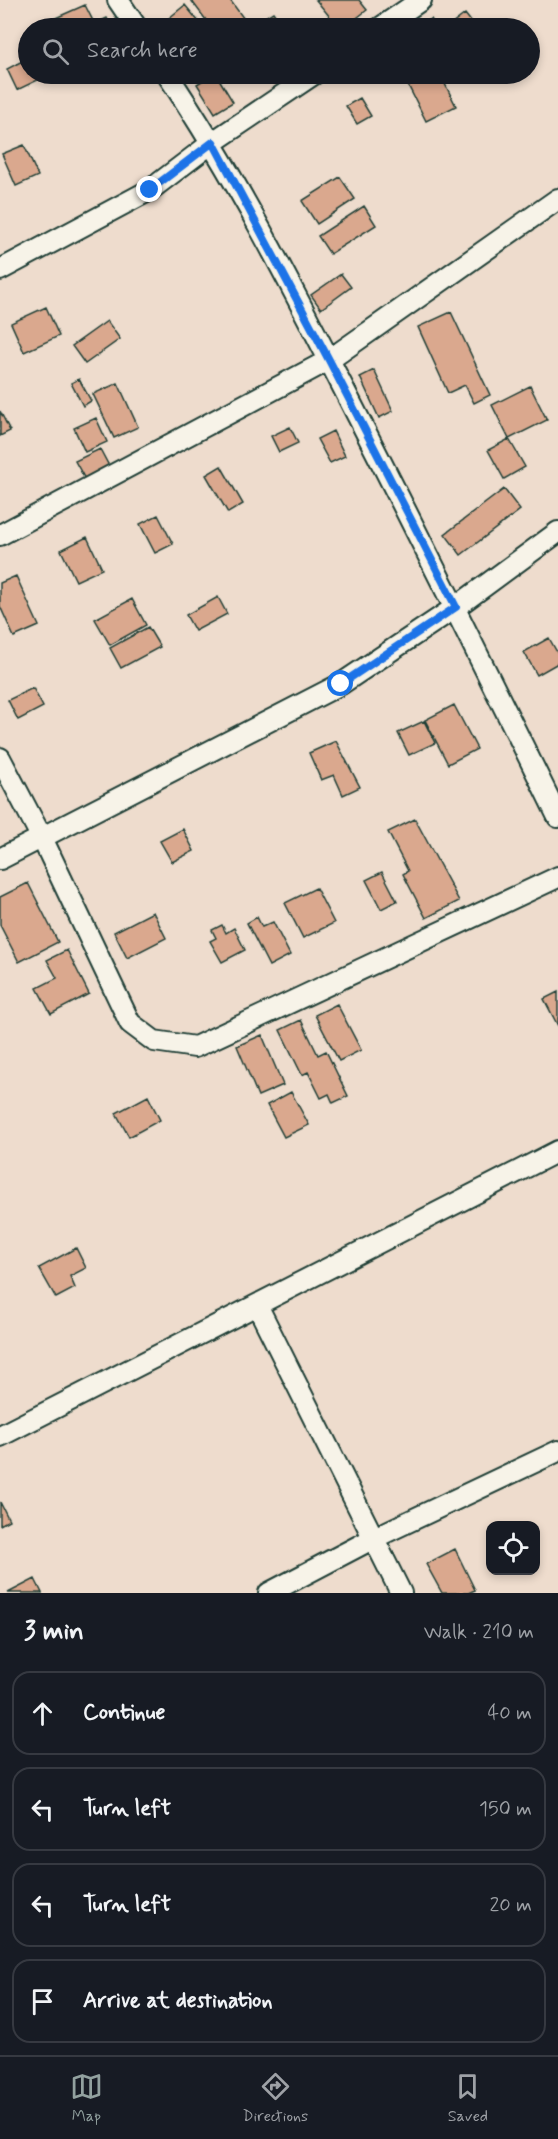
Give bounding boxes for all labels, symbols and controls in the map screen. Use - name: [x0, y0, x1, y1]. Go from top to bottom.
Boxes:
- search box: [18, 18, 540, 84]
- icon: search: [39, 35, 72, 68]
- text: Search here: [87, 37, 198, 65]
- route end: [136, 176, 162, 202]
- route start: [327, 670, 353, 696]
- map controls: [486, 1521, 540, 1575]
- button: locate: [486, 1521, 540, 1575]
- text: 3 min: [24, 1615, 84, 1649]
- text: Walk · 210 m: [424, 1619, 534, 1646]
- icon: ahead: [26, 1697, 59, 1730]
- text: Continue: [83, 1699, 165, 1727]
- text: 40 m: [488, 1700, 532, 1727]
- icon: left: [26, 1793, 59, 1826]
- text: Turn left: [83, 1795, 171, 1823]
- text: 150 m: [479, 1796, 532, 1823]
- icon: left: [26, 1889, 59, 1922]
- text: Turn left: [83, 1891, 171, 1919]
- text: 20 m: [489, 1892, 532, 1919]
- icon: arrive: [26, 1985, 59, 2018]
- text: Arrive at destination: [83, 1987, 273, 2015]
- tab: Map: [70, 2070, 103, 2127]
- tab: Directions: [242, 2070, 308, 2127]
- tab: Saved: [448, 2070, 488, 2127]

